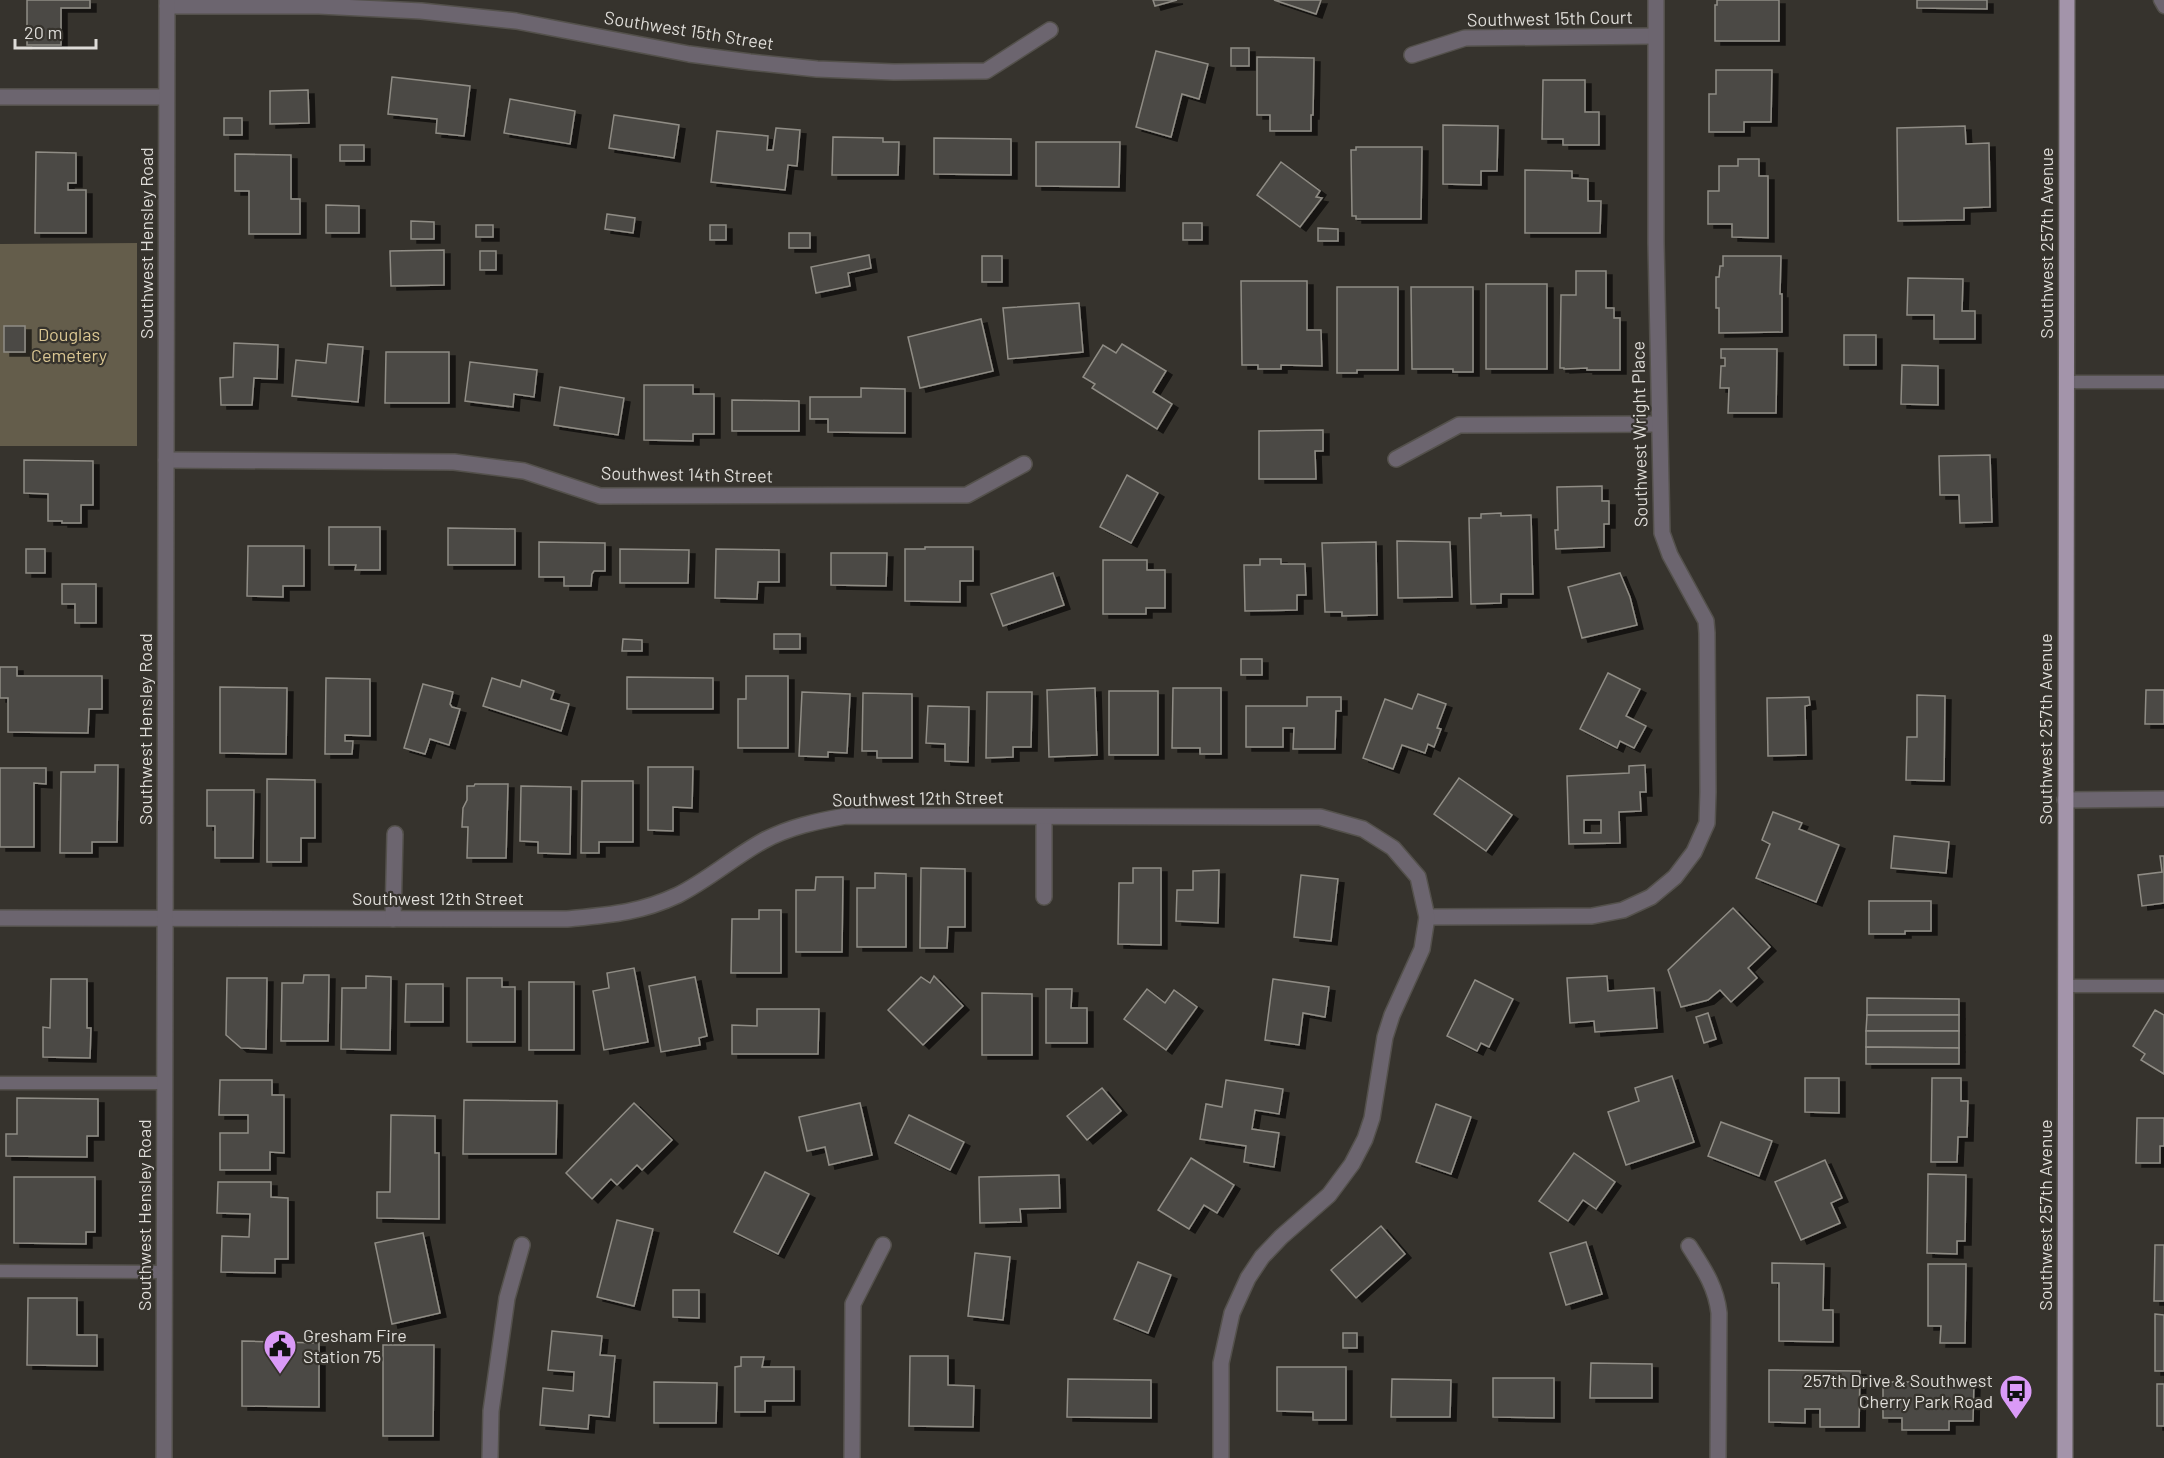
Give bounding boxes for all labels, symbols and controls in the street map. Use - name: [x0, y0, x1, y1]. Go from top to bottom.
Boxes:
- street label: Southwest 15th Street: [603, 6, 776, 54]
- street label: Southwest 15th Court: [1467, 6, 1633, 30]
- scale bar: [15, 12, 96, 50]
- text: 20 m: [24, 21, 62, 43]
- street label: Southwest Hensley Road: [135, 147, 157, 339]
- street label: Southwest 257th Avenue: [2035, 147, 2057, 339]
- park label: Douglas Cemetery: [31, 323, 107, 366]
- street label: Southwest Wright Place: [1626, 341, 1652, 527]
- street label: Southwest 14th Street: [601, 461, 773, 487]
- street label: Southwest Hensley Road: [134, 633, 156, 825]
- street label: Southwest 257th Avenue: [2034, 633, 2056, 825]
- street label: Southwest 12th Street: [832, 786, 1004, 810]
- street label: Southwest 12th Street: [352, 887, 524, 909]
- street label: Southwest Hensley Road: [133, 1119, 155, 1311]
- street label: Southwest 257th Avenue: [2034, 1119, 2056, 1311]
- place label: Gresham Fire Station 75: [303, 1324, 407, 1367]
- public building icon: Gresham Fire Station 75: [262, 1328, 298, 1375]
- place label: 257th Drive & Southwest Cherry Park Road: [1803, 1369, 1993, 1412]
- bus stop icon: 257th Drive & Southwest Cherry Park Road: [1998, 1373, 2034, 1420]

